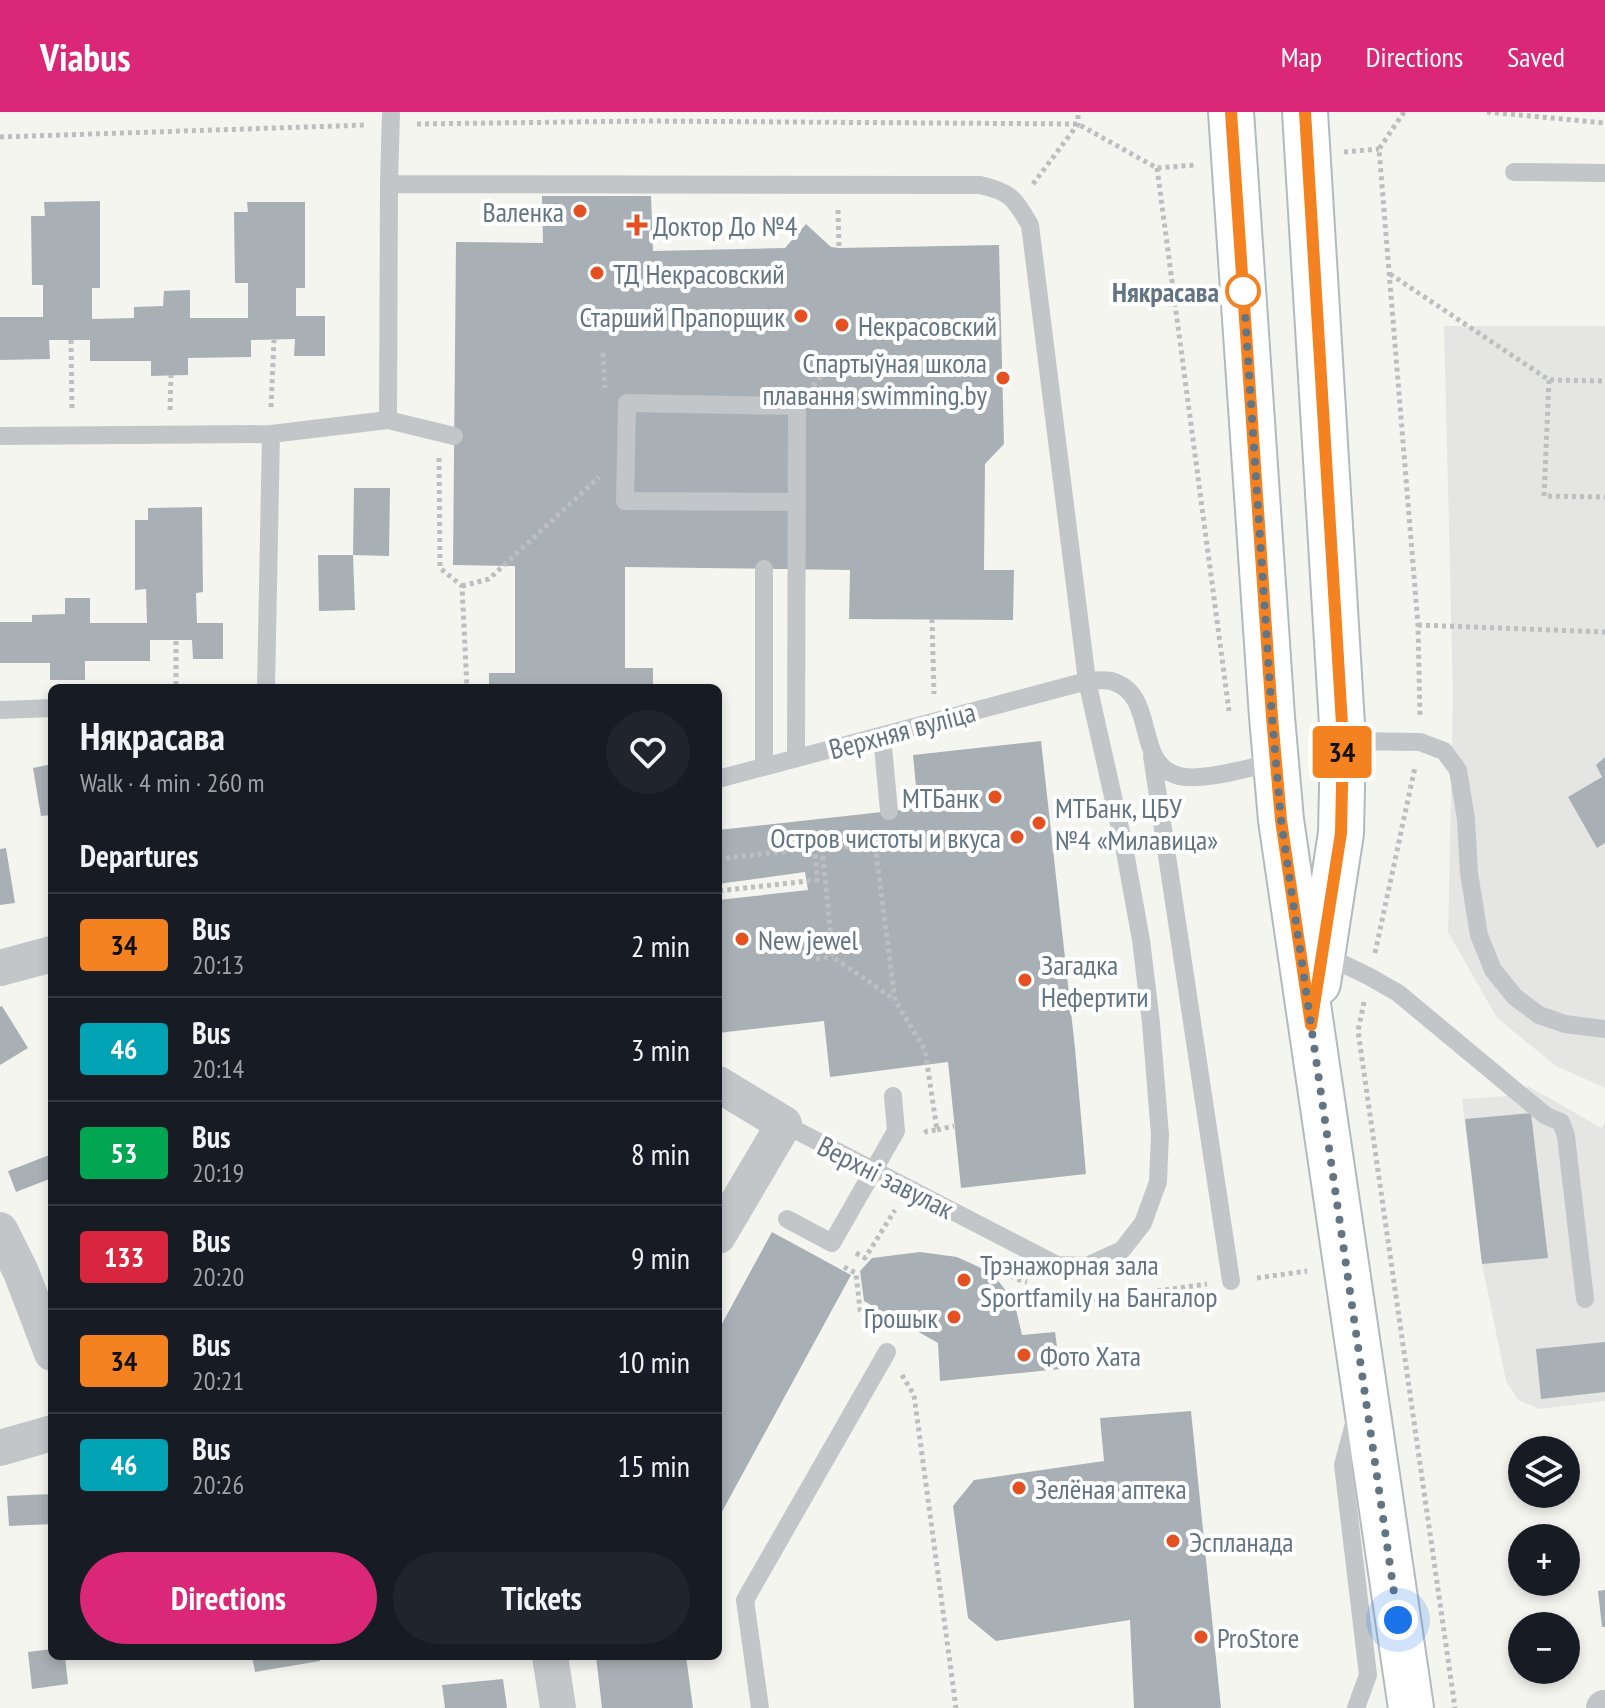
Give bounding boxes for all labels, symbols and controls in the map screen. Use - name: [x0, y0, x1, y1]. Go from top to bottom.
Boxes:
- text: Viabus: [40, 32, 130, 81]
- text: Map: [1281, 38, 1322, 75]
- text: Directions: [1366, 38, 1463, 75]
- text: Saved: [1507, 38, 1565, 75]
- place label: Валенка: [482, 193, 564, 230]
- marker: Валенка: [571, 202, 589, 220]
- place label: Доктор До №4: [653, 207, 798, 244]
- marker: Доктор До №4: [628, 216, 646, 234]
- place label: ТД Некрасовский: [613, 255, 784, 292]
- marker: ТД Некрасовский: [588, 264, 606, 282]
- place label: Някрасава: [1112, 273, 1219, 310]
- marker: Някрасава: [1226, 274, 1260, 308]
- place label: Старший Прапорщик: [580, 298, 785, 335]
- marker: Старший Прапорщик: [792, 307, 810, 325]
- place label: Некрасовский: [858, 307, 997, 344]
- marker: Некрасовский: [833, 316, 851, 334]
- place label: Спартыўная школа плавання swimming.by: [762, 344, 987, 413]
- marker: Спартыўная школа плавання swimming.by: [994, 369, 1012, 387]
- street label: Верхняя вуліца: [825, 693, 979, 767]
- button: heart: [606, 710, 690, 794]
- text: Някрасава: [80, 711, 225, 760]
- line badge: 34: [1306, 726, 1378, 778]
- text: 34: [1329, 733, 1355, 770]
- text: Walk · 4 min · 260 m: [80, 766, 264, 799]
- place label: МТБанк: [902, 779, 979, 816]
- marker: МТБанк: [986, 788, 1004, 806]
- place label: МТБанк, ЦБУ №4 «Милавица»: [1055, 789, 1218, 858]
- marker: МТБанк, ЦБУ №4 «Милавица»: [1030, 814, 1048, 832]
- place label: Остров чистоты и вкуса: [770, 819, 1001, 856]
- marker: Остров чистоты и вкуса: [1008, 828, 1026, 846]
- text: Departures: [80, 836, 198, 875]
- text: Bus: [192, 909, 231, 948]
- place label: New jewel: [758, 921, 859, 958]
- text: 34: [111, 926, 137, 963]
- text: 2 min: [631, 926, 690, 965]
- marker: New jewel: [733, 930, 751, 948]
- place label: Загадка Нефертити: [1041, 946, 1149, 1015]
- text: 20:13: [192, 948, 244, 981]
- marker: Загадка Нефертити: [1016, 971, 1034, 989]
- text: Bus: [192, 1013, 231, 1052]
- text: 46: [111, 1030, 137, 1067]
- text: 3 min: [631, 1030, 690, 1069]
- text: 20:14: [192, 1052, 244, 1085]
- text: Bus: [192, 1117, 231, 1156]
- street label: Верхні завулак: [812, 1127, 961, 1227]
- text: 53: [111, 1134, 137, 1171]
- text: 8 min: [631, 1134, 690, 1173]
- text: 20:19: [192, 1156, 244, 1189]
- text: Bus: [192, 1221, 231, 1260]
- text: 133: [104, 1238, 144, 1275]
- text: 9 min: [631, 1238, 690, 1277]
- place label: Трэнажорная зала Sportfamily на Бангалор: [980, 1246, 1217, 1315]
- text: 20:20: [192, 1260, 244, 1293]
- marker: Трэнажорная зала Sportfamily на Бангалор: [955, 1271, 973, 1289]
- place label: Грошык: [864, 1299, 938, 1336]
- marker: Грошык: [945, 1308, 963, 1326]
- text: Bus: [192, 1325, 231, 1364]
- place label: Фото Хата: [1040, 1337, 1141, 1374]
- text: 34: [111, 1342, 137, 1379]
- text: 10 min: [617, 1342, 690, 1381]
- marker: Фото Хата: [1015, 1346, 1033, 1364]
- text: 20:21: [192, 1364, 244, 1397]
- text: Bus: [192, 1429, 231, 1468]
- map controls: [1508, 1436, 1580, 1684]
- button: layers: [1508, 1436, 1580, 1508]
- text: 46: [111, 1446, 137, 1483]
- text: 15 min: [617, 1446, 690, 1485]
- text: 20:26: [192, 1468, 244, 1501]
- place label: Зелёная аптека: [1035, 1470, 1187, 1507]
- marker: Зелёная аптека: [1010, 1479, 1028, 1497]
- place label: Эспланада: [1189, 1523, 1293, 1560]
- button: +: [1508, 1524, 1580, 1596]
- marker: Эспланада: [1164, 1532, 1182, 1550]
- button: Directions: [80, 1552, 377, 1644]
- button: Tickets: [393, 1552, 690, 1644]
- your location: [1378, 1600, 1418, 1640]
- button: −: [1508, 1612, 1580, 1684]
- place label: ProStore: [1217, 1619, 1299, 1656]
- marker: ProStore: [1192, 1628, 1210, 1646]

